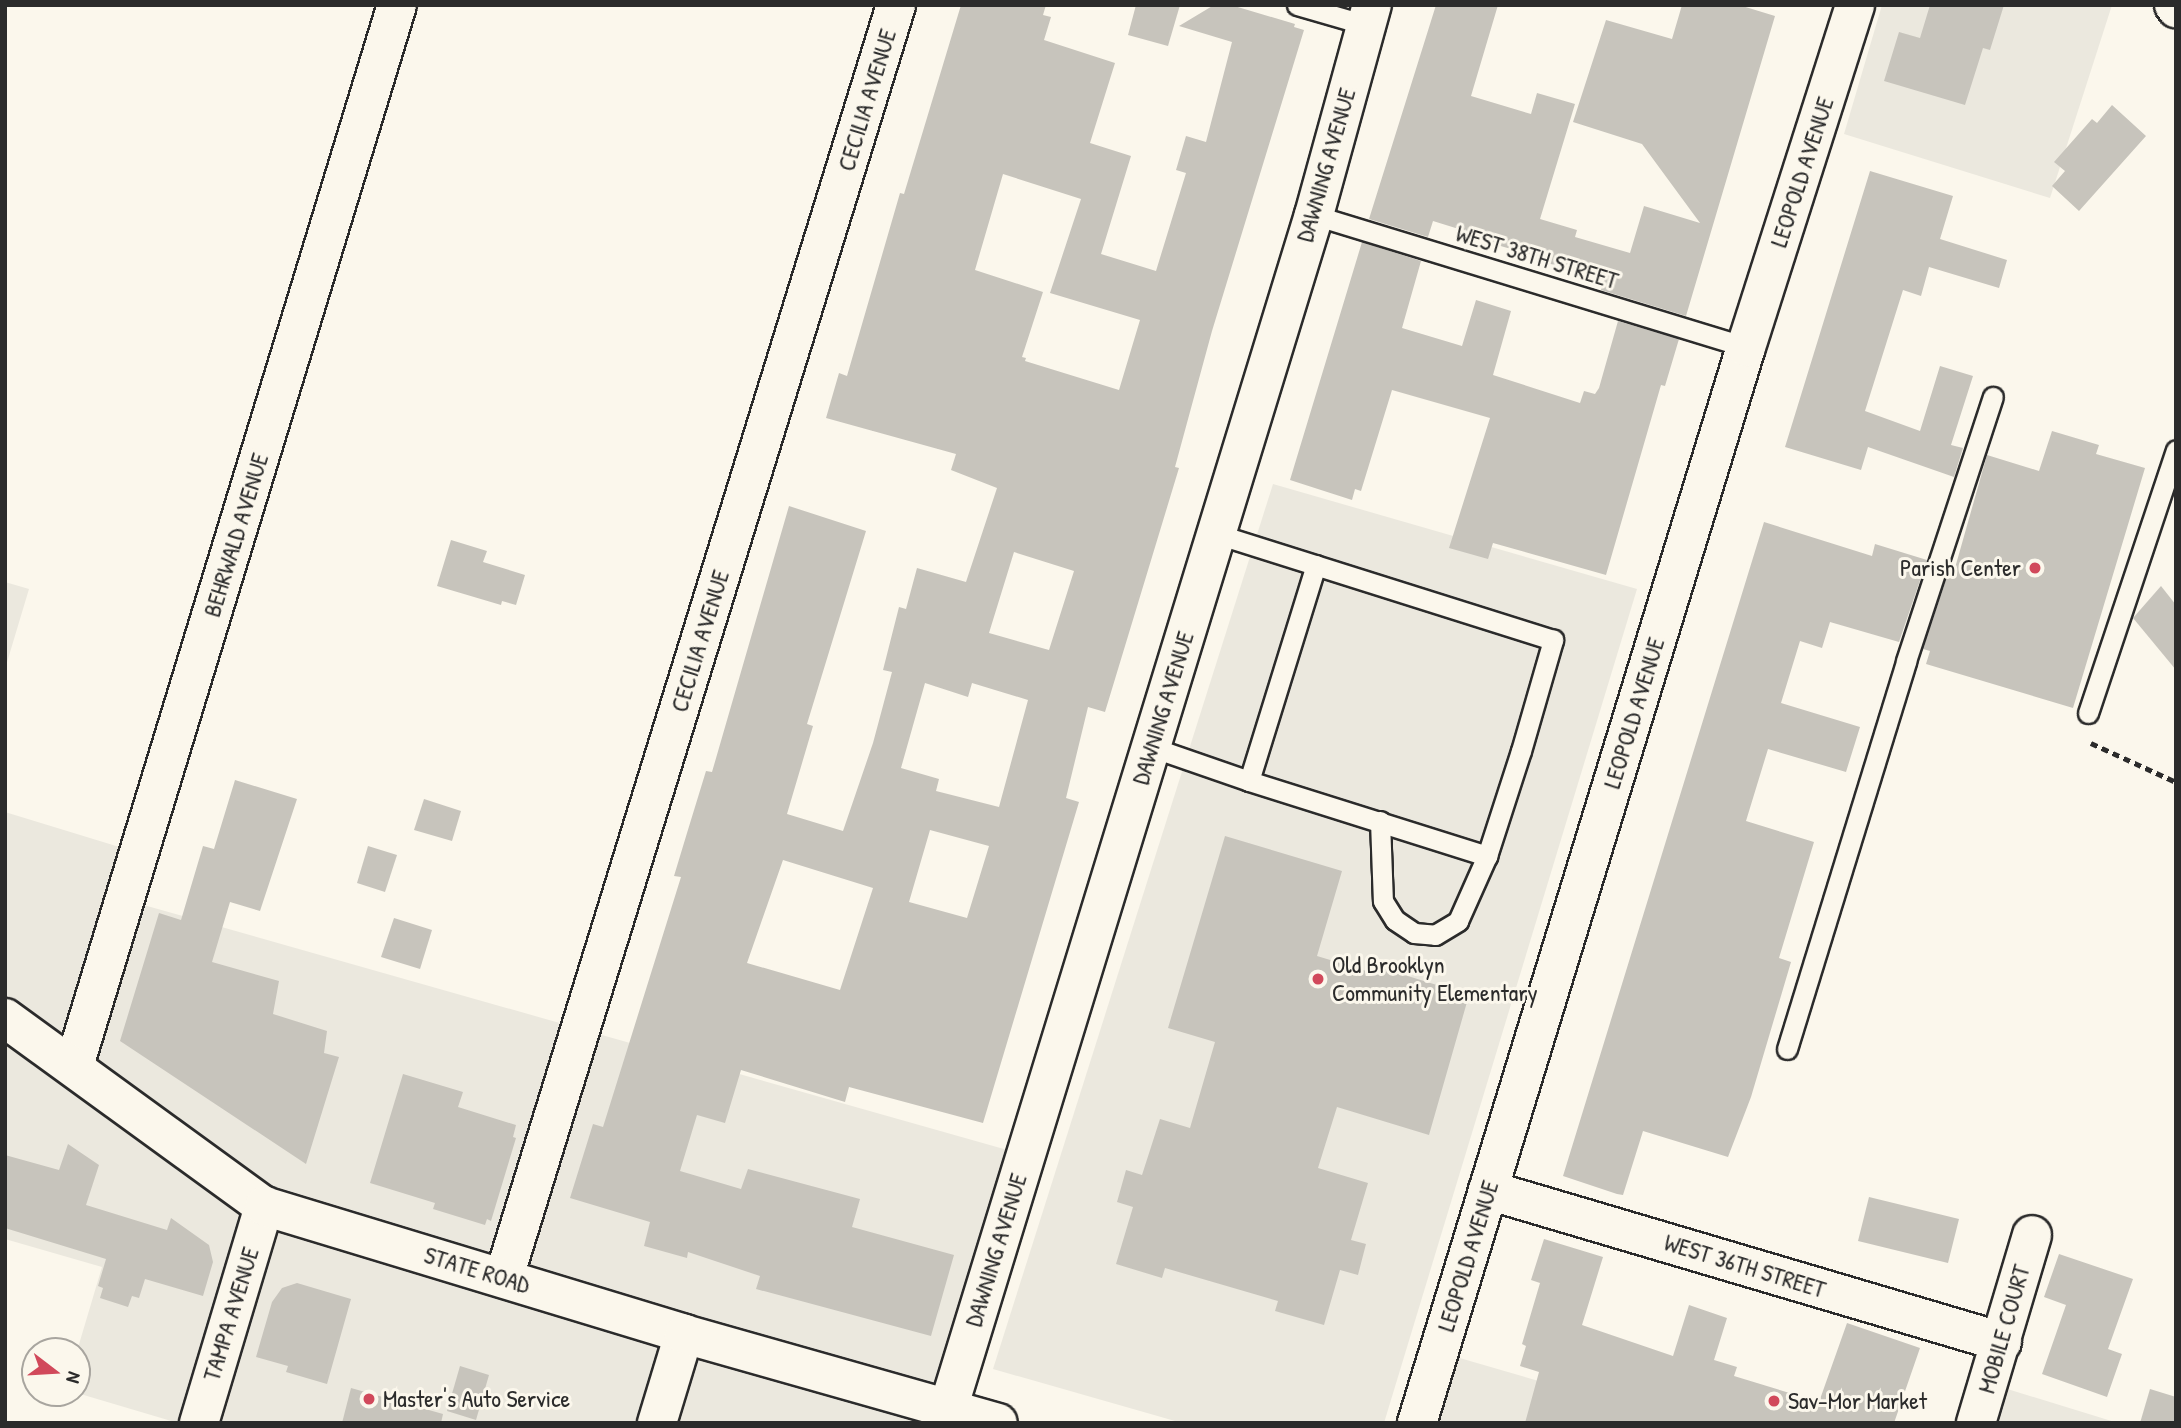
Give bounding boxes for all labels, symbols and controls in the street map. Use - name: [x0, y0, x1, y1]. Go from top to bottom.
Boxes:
- street label: CECILIA AVENUE: [832, 26, 902, 174]
- street label: DAWNING AVENUE: [1290, 85, 1362, 245]
- street label: LEOPOLD AVENUE: [1764, 93, 1840, 251]
- street label: WEST 38TH STREET: [1453, 219, 1621, 295]
- street label: BEHRWALD AVENUE: [197, 450, 275, 620]
- place label: Parish Center: [1900, 554, 2021, 582]
- marker: Parish Center: [2027, 560, 2043, 576]
- street label: CECILIA AVENUE: [665, 567, 735, 715]
- street label: DAWNING AVENUE: [1126, 628, 1200, 788]
- street label: LEOPOLD AVENUE: [1597, 634, 1671, 792]
- place label: Old Brooklyn Community Elementary: [1332, 951, 1538, 1007]
- marker: Old Brooklyn Community Elementary: [1310, 971, 1326, 987]
- street label: DAWNING AVENUE: [959, 1170, 1033, 1330]
- street label: LEOPOLD AVENUE: [1431, 1177, 1505, 1335]
- street label: WEST 36TH STREET: [1661, 1228, 1829, 1304]
- street label: STATE ROAD: [421, 1240, 533, 1300]
- street label: TAMPA AVENUE: [197, 1244, 265, 1384]
- street label: MOBILE COURT: [1972, 1261, 2036, 1397]
- north arrow: [21, 1337, 91, 1407]
- text: N: [60, 1369, 88, 1386]
- place label: Master's Auto Service: [383, 1385, 570, 1413]
- place label: Sav-Mor Market: [1788, 1387, 1927, 1415]
- marker: Master's Auto Service: [361, 1391, 377, 1407]
- marker: Sav-Mor Market: [1766, 1393, 1782, 1409]

